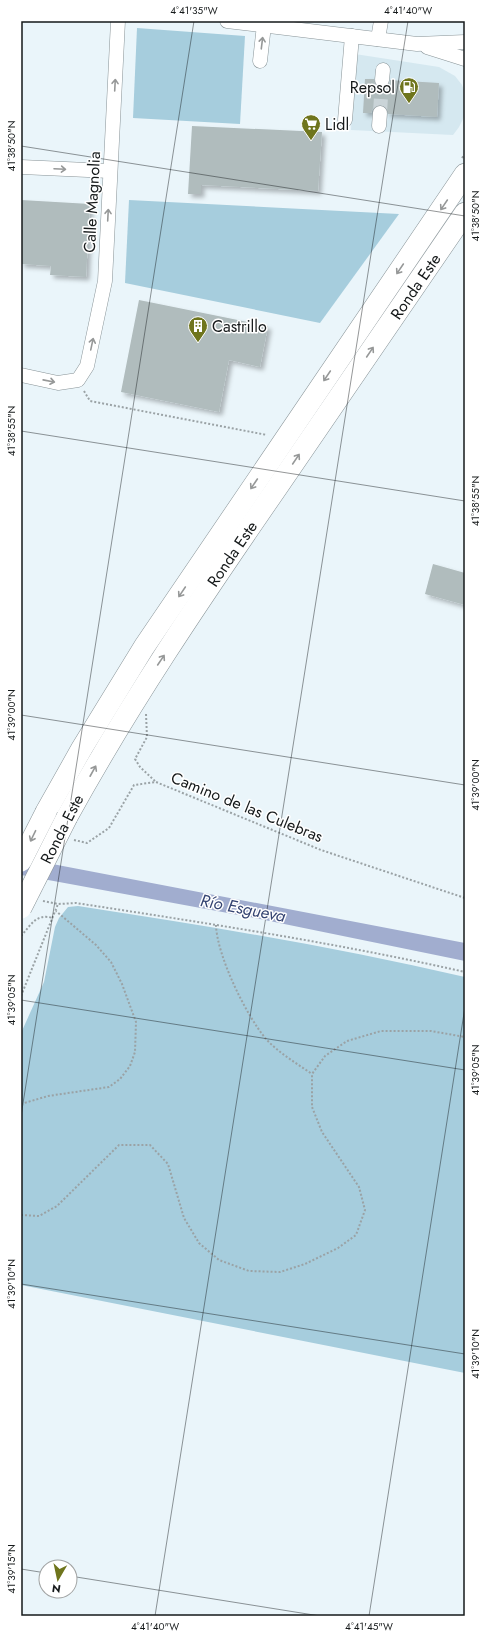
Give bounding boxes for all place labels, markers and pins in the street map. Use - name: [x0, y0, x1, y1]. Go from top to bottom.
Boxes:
- place label: Repsol: [350, 76, 395, 99]
- fuel station icon: Repsol: [398, 76, 420, 104]
- supermarket icon: Lidl: [300, 113, 322, 141]
- place label: Lidl: [325, 113, 349, 136]
- building icon: Castrillo: [187, 315, 209, 343]
- place label: Castrillo: [212, 315, 267, 338]

